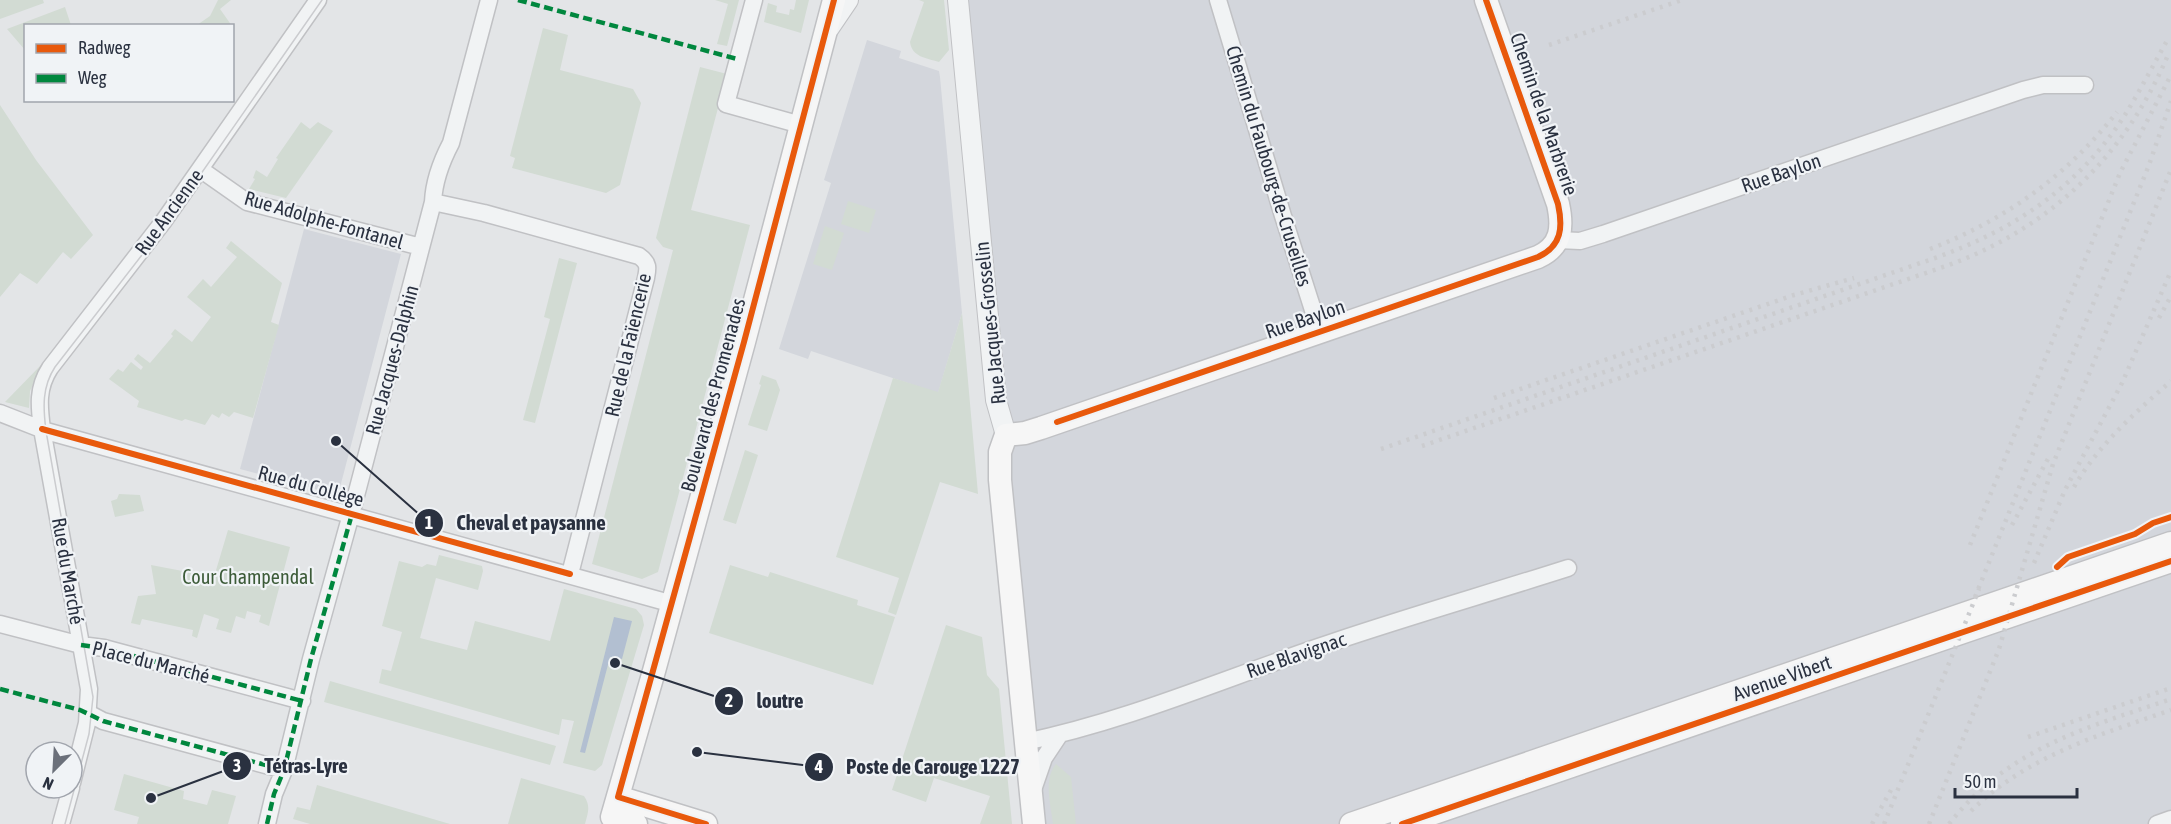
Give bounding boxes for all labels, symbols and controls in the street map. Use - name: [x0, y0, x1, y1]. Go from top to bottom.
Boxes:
- legend: [24, 24, 234, 102]
- street label: Chemin de la Marbrerie: [1506, 29, 1583, 198]
- text: Radweg: [78, 37, 131, 58]
- street label: Chemin du Faubourg-de-Cruseilles: [1222, 43, 1317, 289]
- text: Weg: [78, 67, 107, 88]
- street label: Rue Baylon: [1738, 148, 1824, 197]
- street label: Rue Ancienne: [130, 164, 207, 259]
- street label: Rue Adolphe-Fontanel: [242, 186, 407, 253]
- street label: Rue Jacques-Grosselin: [970, 241, 1009, 406]
- street label: Rue de la Faïencerie: [600, 271, 655, 419]
- street label: Rue Jacques-Dalphin: [360, 282, 423, 437]
- street label: Rue Baylon: [1262, 294, 1348, 343]
- street label: Boulevard des Promenades: [676, 296, 749, 494]
- street label: Rue du Collège: [256, 460, 367, 511]
- callout: Cheval et paysanne: [414, 503, 618, 542]
- text: Cheval et paysanne: [456, 510, 606, 534]
- text: 1: [425, 512, 433, 533]
- street label: Rue du Marché: [48, 516, 89, 626]
- park label: Cour Champendal: [182, 565, 314, 588]
- street label: Rue Blavignac: [1243, 627, 1349, 682]
- street label: Place du Marché: [90, 636, 212, 687]
- street label: Avenue Vibert: [1730, 650, 1834, 705]
- callout: loutre: [714, 681, 815, 720]
- text: loutre: [756, 688, 804, 712]
- text: 2: [725, 690, 733, 711]
- north arrow: [24, 740, 84, 800]
- callout: Tétras-Lyre: [222, 746, 359, 785]
- callout: Poste de Carouge 1227: [804, 747, 1032, 786]
- text: Tétras-Lyre: [264, 753, 348, 777]
- text: Poste de Carouge 1227: [846, 754, 1020, 778]
- text: 3: [233, 755, 241, 776]
- text: 4: [814, 756, 823, 777]
- scale bar: [1955, 761, 2076, 799]
- text: 50 m: [1964, 771, 1996, 792]
- text: N: [40, 774, 56, 794]

